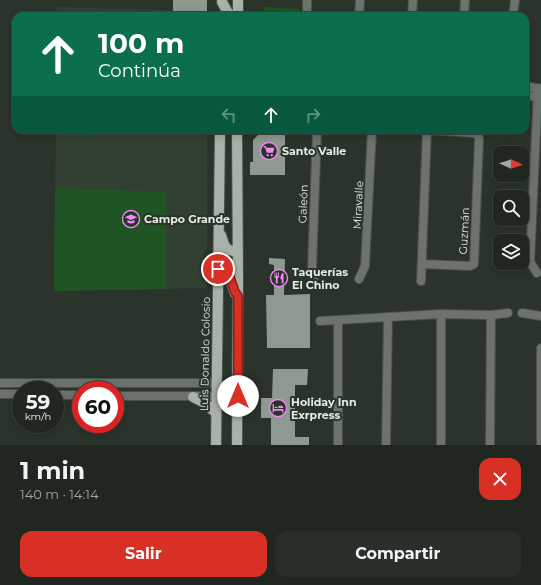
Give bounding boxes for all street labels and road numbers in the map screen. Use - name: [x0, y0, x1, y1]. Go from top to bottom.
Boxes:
- street label: Miravalle: [350, 180, 366, 230]
- street label: Galeón: [295, 184, 311, 224]
- street label: Guzmán: [456, 207, 472, 255]
- street label: Luis Donaldo Colosio: [197, 296, 213, 411]

